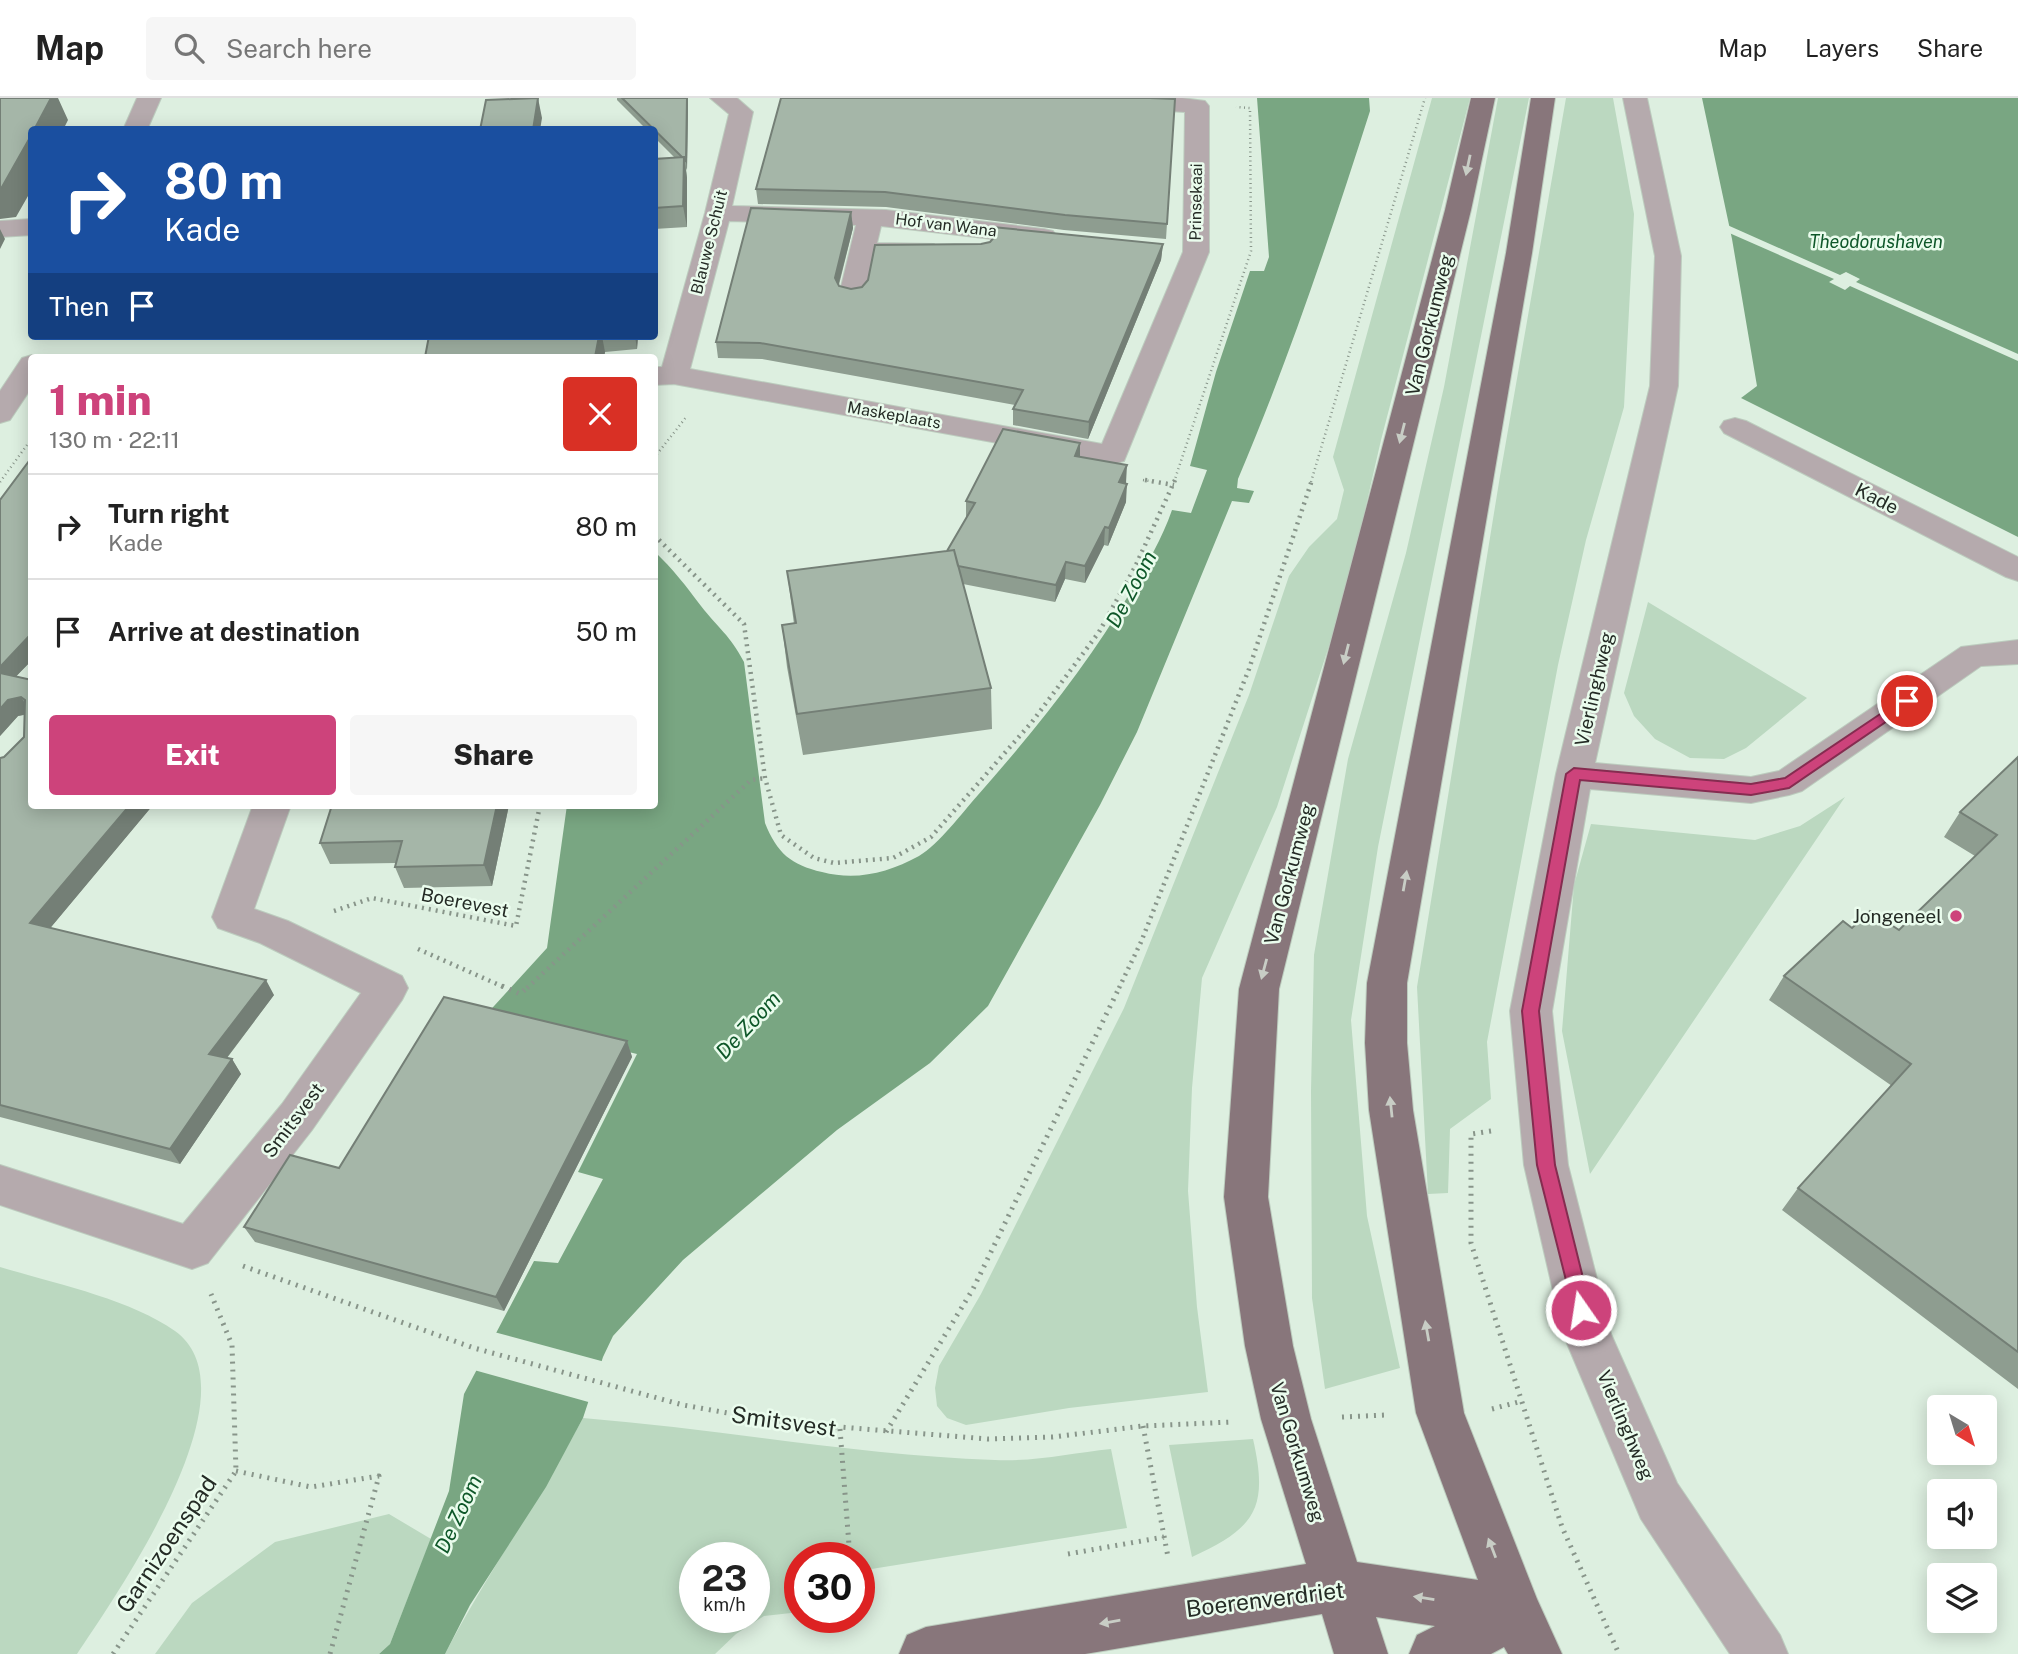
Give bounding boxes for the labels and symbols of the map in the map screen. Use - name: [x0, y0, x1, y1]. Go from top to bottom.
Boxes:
- one-way arrow: [1463, 154, 1474, 176]
- street label: Prinsekaai: [1186, 163, 1206, 241]
- street label: Blauwe Schuit: [687, 188, 731, 296]
- street label: Hof van Wana: [894, 209, 998, 241]
- water label: Theodorushaven: [1809, 231, 1943, 252]
- street label: Van Gorkumweg: [1401, 252, 1457, 398]
- street label: Maskeplaats: [846, 397, 942, 433]
- one-way arrow: [1396, 422, 1407, 444]
- street label: Kade: [1852, 478, 1902, 518]
- water label: De Zoom: [1100, 546, 1162, 632]
- street label: Vierlinghweg: [1570, 629, 1618, 748]
- one-way arrow: [1340, 643, 1351, 665]
- pin: [1877, 671, 1937, 731]
- street label: Van Gorkumweg: [1260, 801, 1318, 947]
- one-way arrow: [1400, 870, 1411, 892]
- street label: Boerevest: [419, 883, 511, 921]
- place label: Jongeneel: [1852, 905, 1942, 927]
- marker: Jongeneel: [1948, 908, 1964, 924]
- one-way arrow: [1259, 959, 1269, 980]
- water label: De Zoom: [710, 986, 786, 1064]
- street label: Smitsvest: [258, 1078, 328, 1162]
- one-way arrow: [1385, 1096, 1396, 1118]
- position arrow: [1544, 1273, 1618, 1347]
- one-way arrow: [1421, 1320, 1432, 1342]
- street label: Vierlinghweg: [1593, 1367, 1659, 1483]
- street label: Van Gorkumweg: [1266, 1379, 1330, 1525]
- north arrow: [1927, 1395, 1997, 1465]
- street label: Smitsvest: [730, 1400, 838, 1442]
- street label: Garnizoenspad: [110, 1470, 222, 1618]
- water label: De Zoom: [429, 1471, 487, 1557]
- one-way arrow: [1486, 1538, 1497, 1559]
- speed limit sign: 30: [784, 1542, 875, 1633]
- street label: Boerenverdriet: [1184, 1576, 1346, 1622]
- one-way arrow: [1413, 1592, 1435, 1603]
- one-way arrow: [1099, 1617, 1121, 1628]

